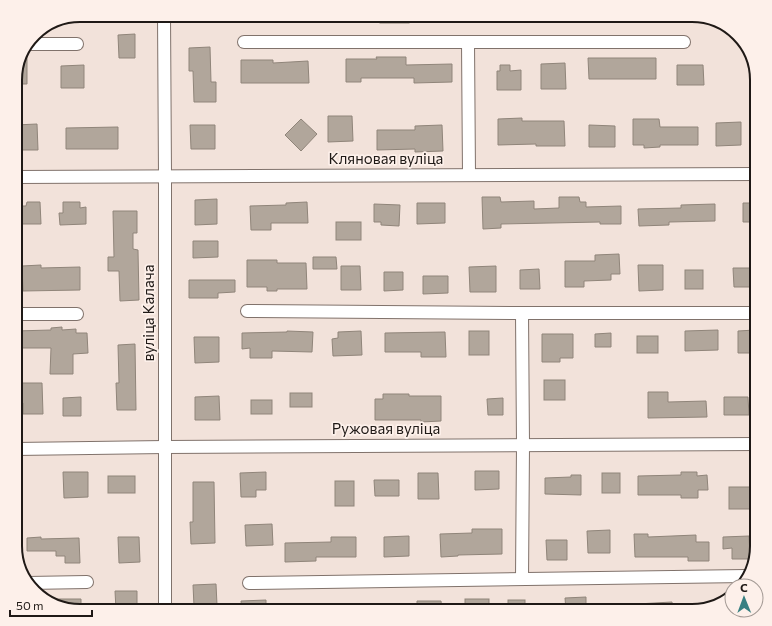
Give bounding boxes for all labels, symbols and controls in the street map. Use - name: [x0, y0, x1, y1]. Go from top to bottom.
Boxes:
- street label: Кляновая вуліца: [329, 149, 443, 167]
- street label: вуліца Калача: [139, 264, 157, 362]
- street label: Ружовая вуліца: [332, 419, 440, 437]
- north arrow: [724, 578, 764, 618]
- text: С: [740, 581, 748, 594]
- scale bar: [10, 592, 92, 618]
- text: 50 m: [16, 598, 44, 612]

